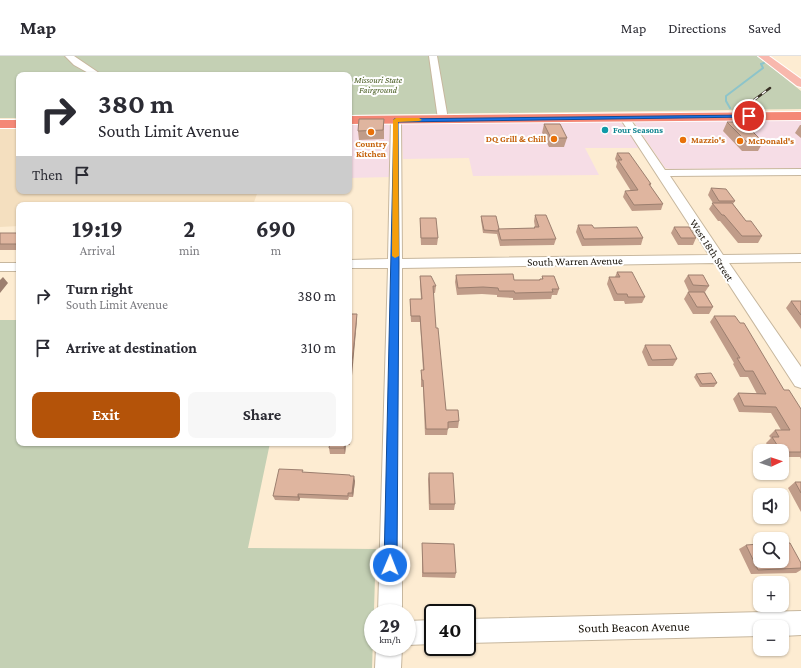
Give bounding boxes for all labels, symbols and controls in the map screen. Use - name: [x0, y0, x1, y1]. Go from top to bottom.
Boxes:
- text: Map: [20, 17, 56, 38]
- text: Map: [621, 20, 646, 36]
- text: Directions: [668, 20, 726, 36]
- text: Saved: [748, 20, 781, 36]
- park label: Missouri State Fairground: [353, 75, 403, 95]
- icon: right: [32, 88, 84, 140]
- text: 380 m: [98, 88, 174, 119]
- pin: [732, 99, 766, 133]
- icon: arrive: [738, 105, 760, 127]
- text: South Limit Avenue: [98, 121, 239, 141]
- marker: Four Seasons: [600, 125, 610, 135]
- place label: Four Seasons: [613, 125, 663, 135]
- marker: Country Kitchen: [366, 127, 376, 137]
- place label: DQ Grill & Chill: [486, 134, 546, 144]
- marker: DQ Grill & Chill: [549, 134, 559, 144]
- marker: Mazzio's: [678, 135, 688, 145]
- place label: Mazzio's: [691, 135, 725, 145]
- marker: McDonald's: [735, 136, 745, 146]
- place label: McDonald's: [748, 136, 794, 146]
- place label: Country Kitchen: [355, 139, 387, 159]
- icon: arrive: [71, 164, 93, 186]
- text: Then: [32, 167, 63, 183]
- text: 19:19: [72, 215, 123, 242]
- text: 2: [183, 215, 195, 242]
- text: 690: [256, 215, 296, 242]
- street label: West 18th Street: [688, 217, 737, 284]
- text: Arrival: [80, 243, 115, 258]
- text: min: [179, 243, 200, 258]
- text: m: [271, 243, 281, 258]
- street label: South Warren Avenue: [527, 254, 623, 268]
- text: Turn right: [66, 281, 133, 297]
- icon: right: [32, 285, 54, 307]
- text: 380 m: [297, 288, 336, 304]
- text: South Limit Avenue: [66, 297, 168, 312]
- icon: arrive: [32, 337, 54, 359]
- text: Arrive at destination: [66, 340, 197, 356]
- text: 310 m: [301, 340, 336, 356]
- button: Exit: [32, 392, 180, 438]
- button: Share: [188, 392, 336, 438]
- north arrow: [753, 444, 789, 480]
- map controls: [753, 444, 789, 656]
- button: sound: [753, 488, 789, 524]
- button: search: [753, 532, 789, 568]
- position arrow: [369, 544, 411, 586]
- button: +: [753, 576, 789, 612]
- speed limit sign: 40: [424, 604, 476, 656]
- text: 29: [379, 614, 401, 636]
- street label: South Beacon Avenue: [578, 619, 690, 635]
- button: −: [753, 620, 789, 656]
- text: km/h: [379, 634, 401, 645]

